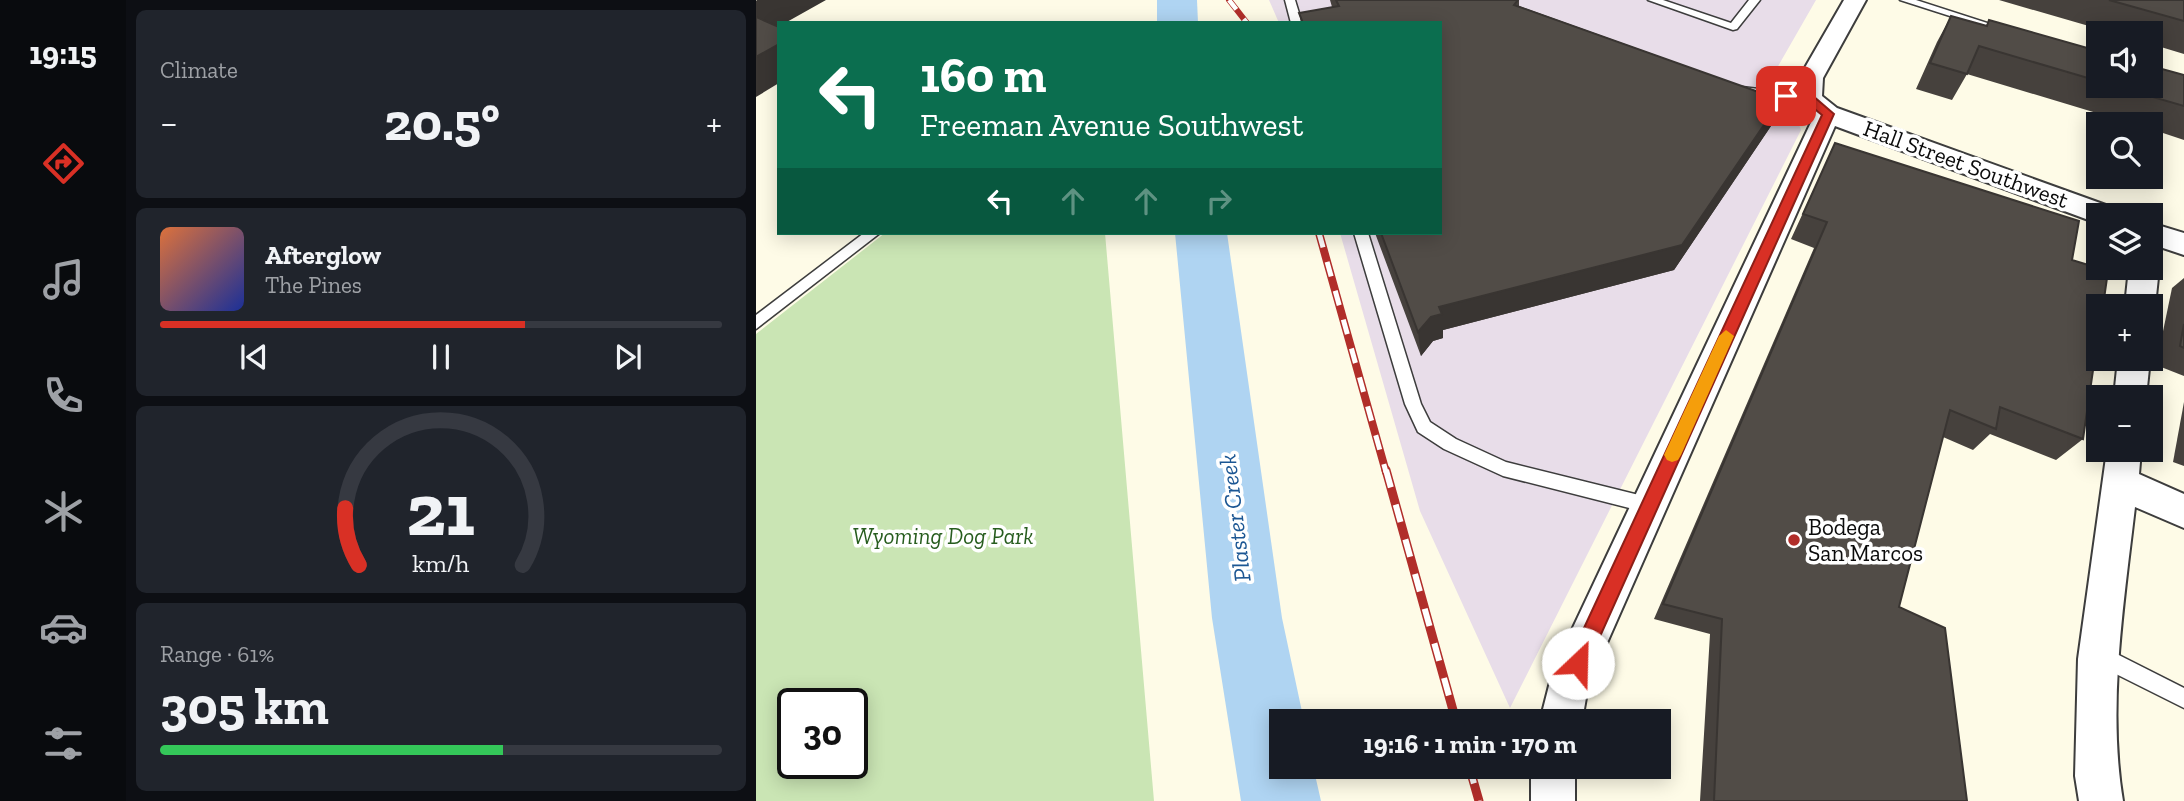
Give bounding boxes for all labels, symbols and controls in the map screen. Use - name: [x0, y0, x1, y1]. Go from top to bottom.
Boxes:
- map controls: [2086, 21, 2163, 462]
- button: sound: [2086, 21, 2163, 98]
- text: 19:15: [29, 34, 97, 72]
- text: 160 m: [920, 46, 1046, 105]
- icon: left: [805, 49, 896, 140]
- text: Climate: [160, 56, 238, 84]
- pin: [1756, 66, 1816, 126]
- icon: arrive: [1767, 77, 1805, 115]
- text: 20.5°: [384, 91, 500, 153]
- text: −: [160, 100, 178, 146]
- text: +: [706, 100, 722, 146]
- text: Freeman Avenue Southwest: [920, 106, 1303, 144]
- button: search: [2086, 112, 2163, 189]
- street label: Hall Street Southwest: [1860, 114, 2073, 214]
- icon: directions: [39, 139, 88, 188]
- icon: left: [981, 182, 1019, 220]
- icon: ahead: [1054, 182, 1092, 220]
- icon: ahead: [1127, 182, 1165, 220]
- icon: right: [1200, 182, 1238, 220]
- button: layers: [2086, 203, 2163, 280]
- text: Afterglow: [265, 239, 381, 271]
- icon: music: [39, 255, 88, 304]
- text: The Pines: [265, 271, 362, 299]
- button: +: [2086, 294, 2163, 371]
- icon: previous: [235, 338, 273, 376]
- icon: pause: [422, 338, 460, 376]
- icon: next: [609, 338, 647, 376]
- icon: phone: [39, 371, 88, 420]
- button: −: [2086, 385, 2163, 462]
- water label: Plaster Creek: [1212, 452, 1257, 583]
- text: 21: [407, 467, 475, 555]
- icon: climate: [39, 487, 88, 536]
- place label: Bodega San Marcos: [1808, 513, 1923, 567]
- park label: Wyoming Dog Park: [853, 522, 1033, 550]
- marker: Bodega San Marcos: [1786, 532, 1802, 548]
- text: km/h: [412, 548, 470, 578]
- icon: car: [39, 603, 88, 652]
- position arrow: [1541, 626, 1615, 700]
- text: Range · 61%: [160, 640, 274, 668]
- text: 305 km: [160, 675, 329, 737]
- speed limit sign: 30: [777, 688, 868, 779]
- icon: filters: [39, 719, 88, 768]
- text: 19:16 · 1 min · 170 m: [1363, 728, 1577, 760]

